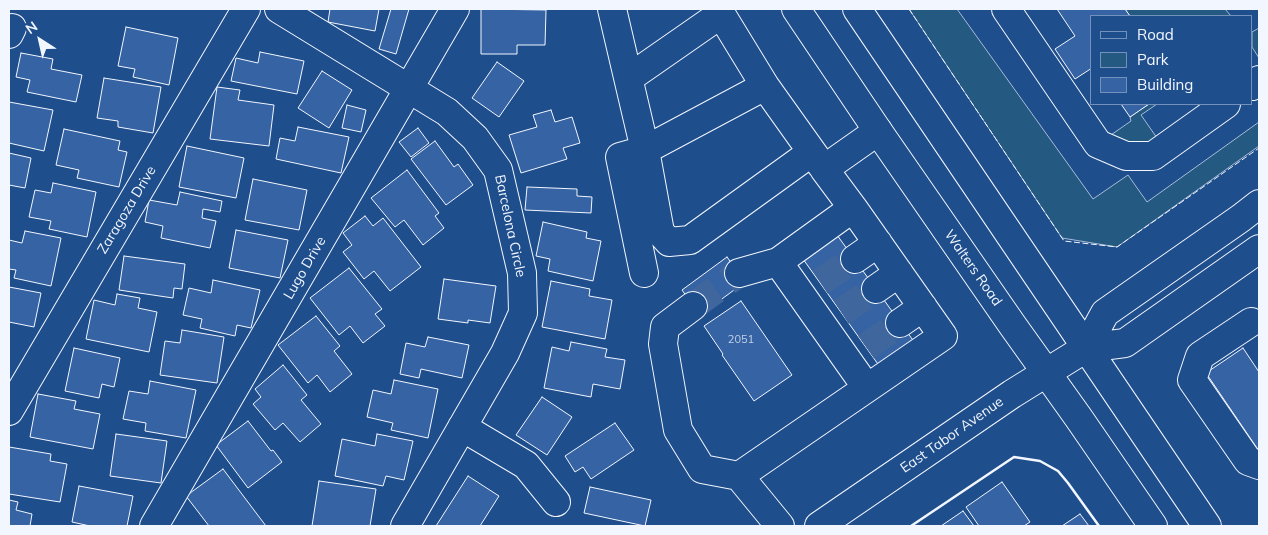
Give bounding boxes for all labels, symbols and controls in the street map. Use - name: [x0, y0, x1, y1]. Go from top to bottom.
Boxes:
- north arrow: [15, 15, 65, 65]
- legend: [1090, 15, 1253, 105]
- text: N: [22, 17, 41, 38]
- text: Road: [1137, 25, 1174, 44]
- text: Park: [1137, 50, 1169, 69]
- text: Building: [1137, 75, 1193, 94]
- street label: Zaragoza Drive: [94, 163, 160, 257]
- street label: Barcelona Circle: [491, 173, 529, 279]
- street label: Walters Road: [941, 227, 1005, 309]
- street label: Lugo Drive: [280, 234, 330, 302]
- house number: 2051: [728, 333, 754, 347]
- street label: East Tabor Avenue: [897, 393, 1007, 477]

